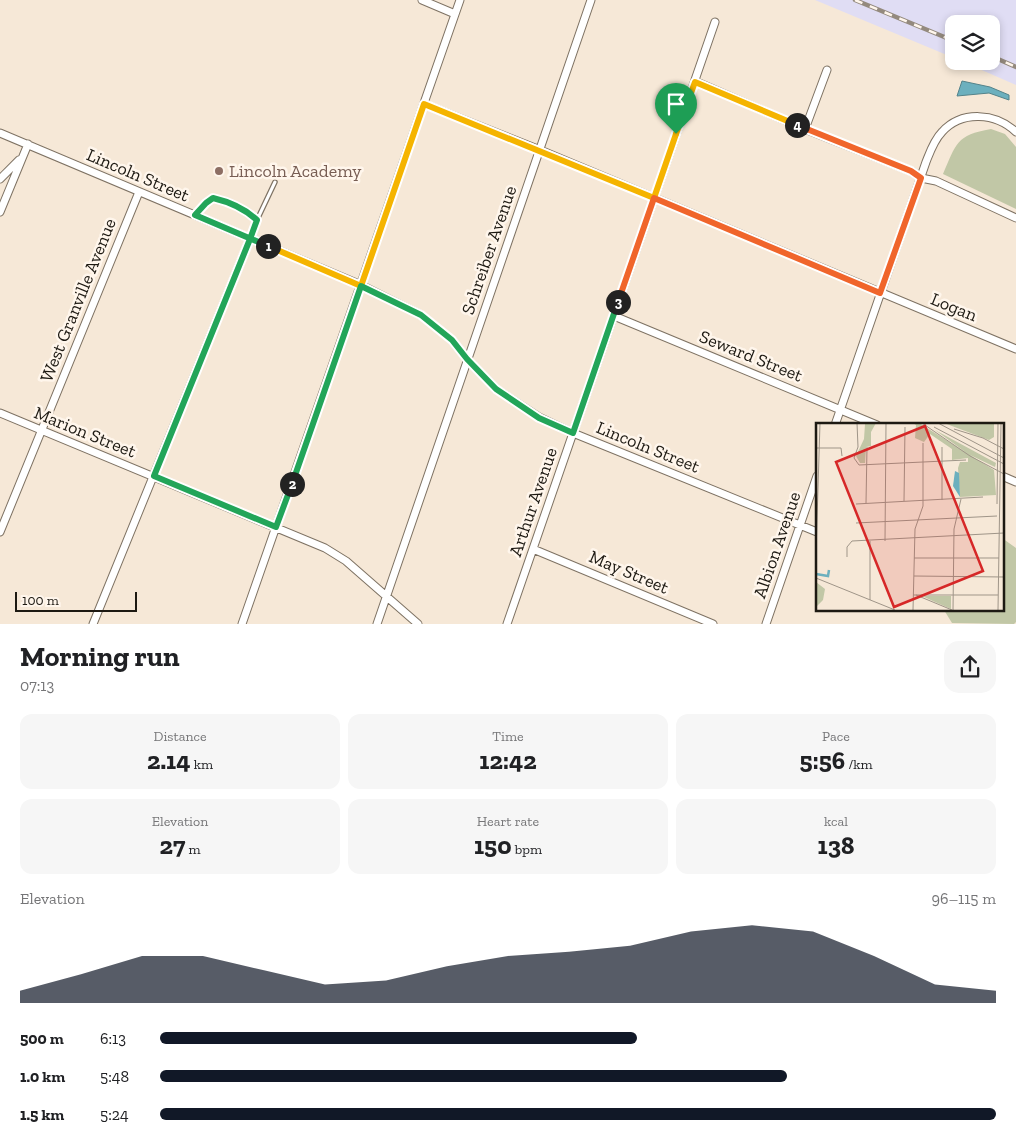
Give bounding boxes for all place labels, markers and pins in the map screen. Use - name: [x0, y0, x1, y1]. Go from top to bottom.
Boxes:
- pin: [655, 83, 697, 134]
- pin: 4: [784, 112, 810, 138]
- place label: Lincoln Academy: [229, 160, 362, 182]
- marker: Lincoln Academy: [213, 165, 225, 177]
- pin: 1: [256, 234, 280, 258]
- pin: 3: [606, 290, 630, 314]
- pin: 2: [280, 472, 304, 496]

